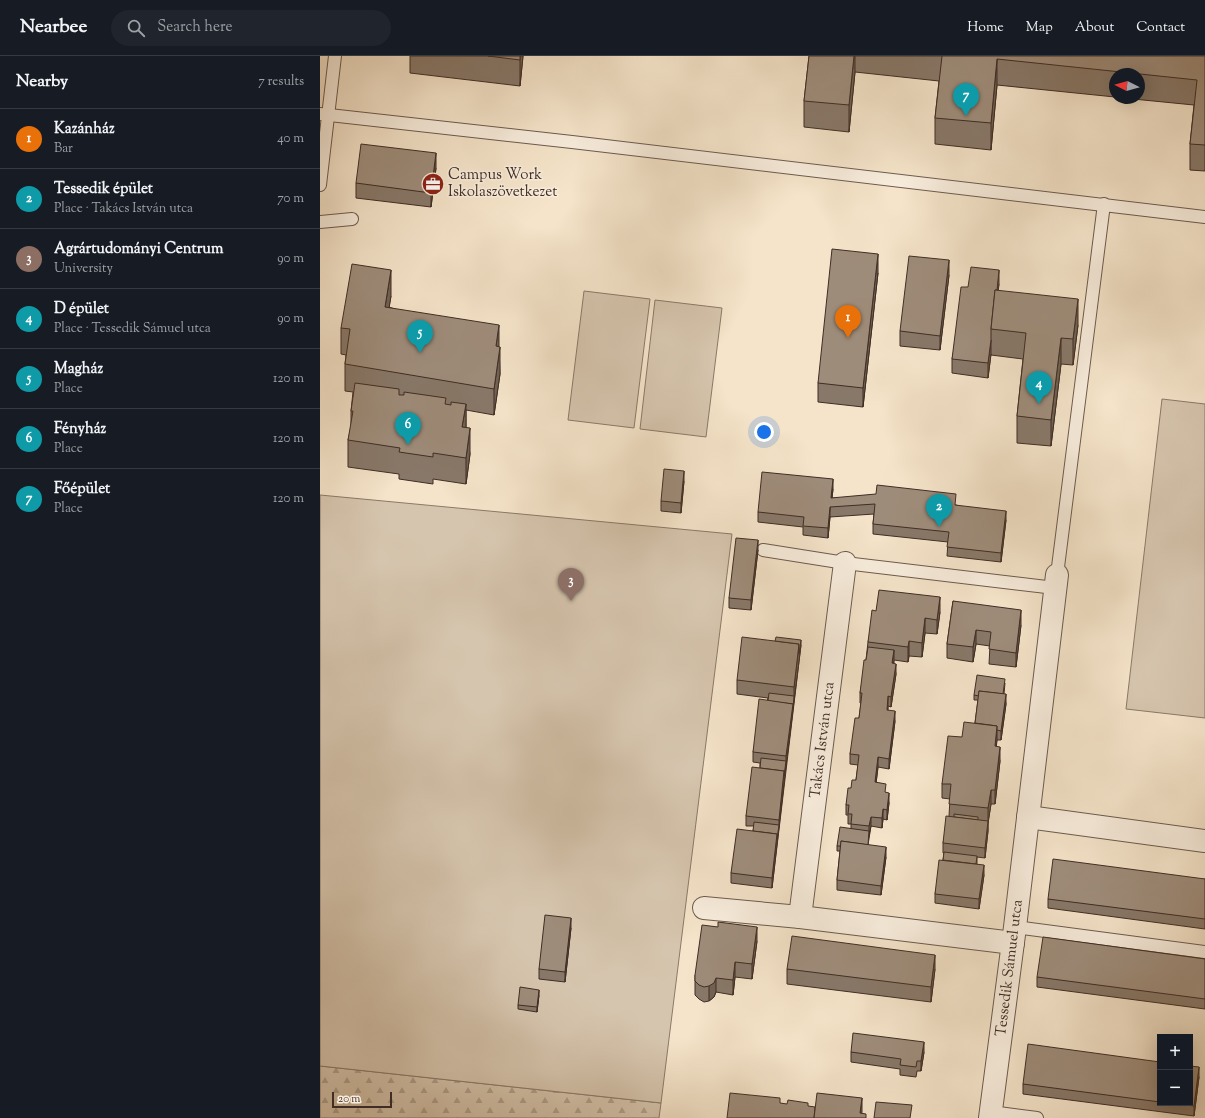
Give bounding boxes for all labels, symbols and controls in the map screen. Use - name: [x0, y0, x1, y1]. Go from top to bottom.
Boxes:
- search box: [111, 10, 391, 46]
- text: Nearbee: [20, 14, 87, 41]
- icon: search: [125, 17, 147, 39]
- text: Search here: [157, 17, 233, 38]
- text: Home: [967, 18, 1004, 38]
- text: Map: [1026, 18, 1053, 38]
- text: About: [1075, 18, 1114, 38]
- text: Contact: [1136, 18, 1185, 38]
- north arrow: [1109, 68, 1145, 104]
- text: Nearby: [16, 70, 68, 94]
- text: 7 results: [258, 73, 304, 91]
- pin: 7: [953, 83, 979, 116]
- text: Kazánház: [54, 119, 115, 140]
- text: 1: [27, 130, 31, 148]
- text: 40 m: [277, 130, 304, 148]
- text: Bar: [54, 140, 73, 158]
- place label: Campus Work Iskolaszövetkezet: [448, 165, 557, 203]
- office icon: Campus Work Iskolaszövetkezet: [420, 171, 446, 197]
- text: Tessedik épület: [54, 179, 153, 200]
- text: 2: [26, 190, 32, 208]
- text: 70 m: [277, 190, 304, 208]
- text: Place · Takács István utca: [54, 200, 193, 218]
- text: Agrártudományi Centrum: [54, 239, 223, 260]
- text: 3: [26, 250, 32, 268]
- text: 90 m: [277, 250, 304, 268]
- text: University: [54, 260, 113, 278]
- text: D épület: [54, 299, 109, 320]
- pin: 1: [835, 305, 861, 338]
- text: 4: [26, 310, 32, 328]
- text: 90 m: [277, 310, 304, 328]
- text: Place · Tessedik Sámuel utca: [54, 320, 211, 338]
- pin: 5: [407, 320, 433, 353]
- text: Magház: [54, 359, 103, 380]
- text: 5: [27, 370, 31, 388]
- text: 120 m: [273, 370, 304, 388]
- pin: 4: [1026, 371, 1052, 404]
- text: Place: [54, 380, 83, 398]
- pin: 6: [395, 412, 421, 445]
- text: Fényház: [54, 419, 106, 440]
- your location: [754, 422, 774, 442]
- text: 6: [26, 430, 32, 448]
- text: 120 m: [273, 430, 304, 448]
- text: Place: [54, 440, 83, 458]
- text: Főépület: [54, 479, 110, 500]
- text: 7: [26, 490, 32, 508]
- text: 120 m: [273, 490, 304, 508]
- pin: 2: [926, 494, 952, 527]
- text: Place: [54, 500, 83, 518]
- pin: 3: [558, 568, 584, 601]
- street label: Takács István utca: [805, 681, 841, 799]
- street label: Tessedik Sámuel utca: [991, 898, 1029, 1038]
- map controls: [1157, 1034, 1193, 1106]
- button: +: [1157, 1034, 1193, 1070]
- button: −: [1157, 1070, 1193, 1106]
- scale bar: [332, 1090, 392, 1109]
- text: 20 m: [338, 1091, 360, 1107]

